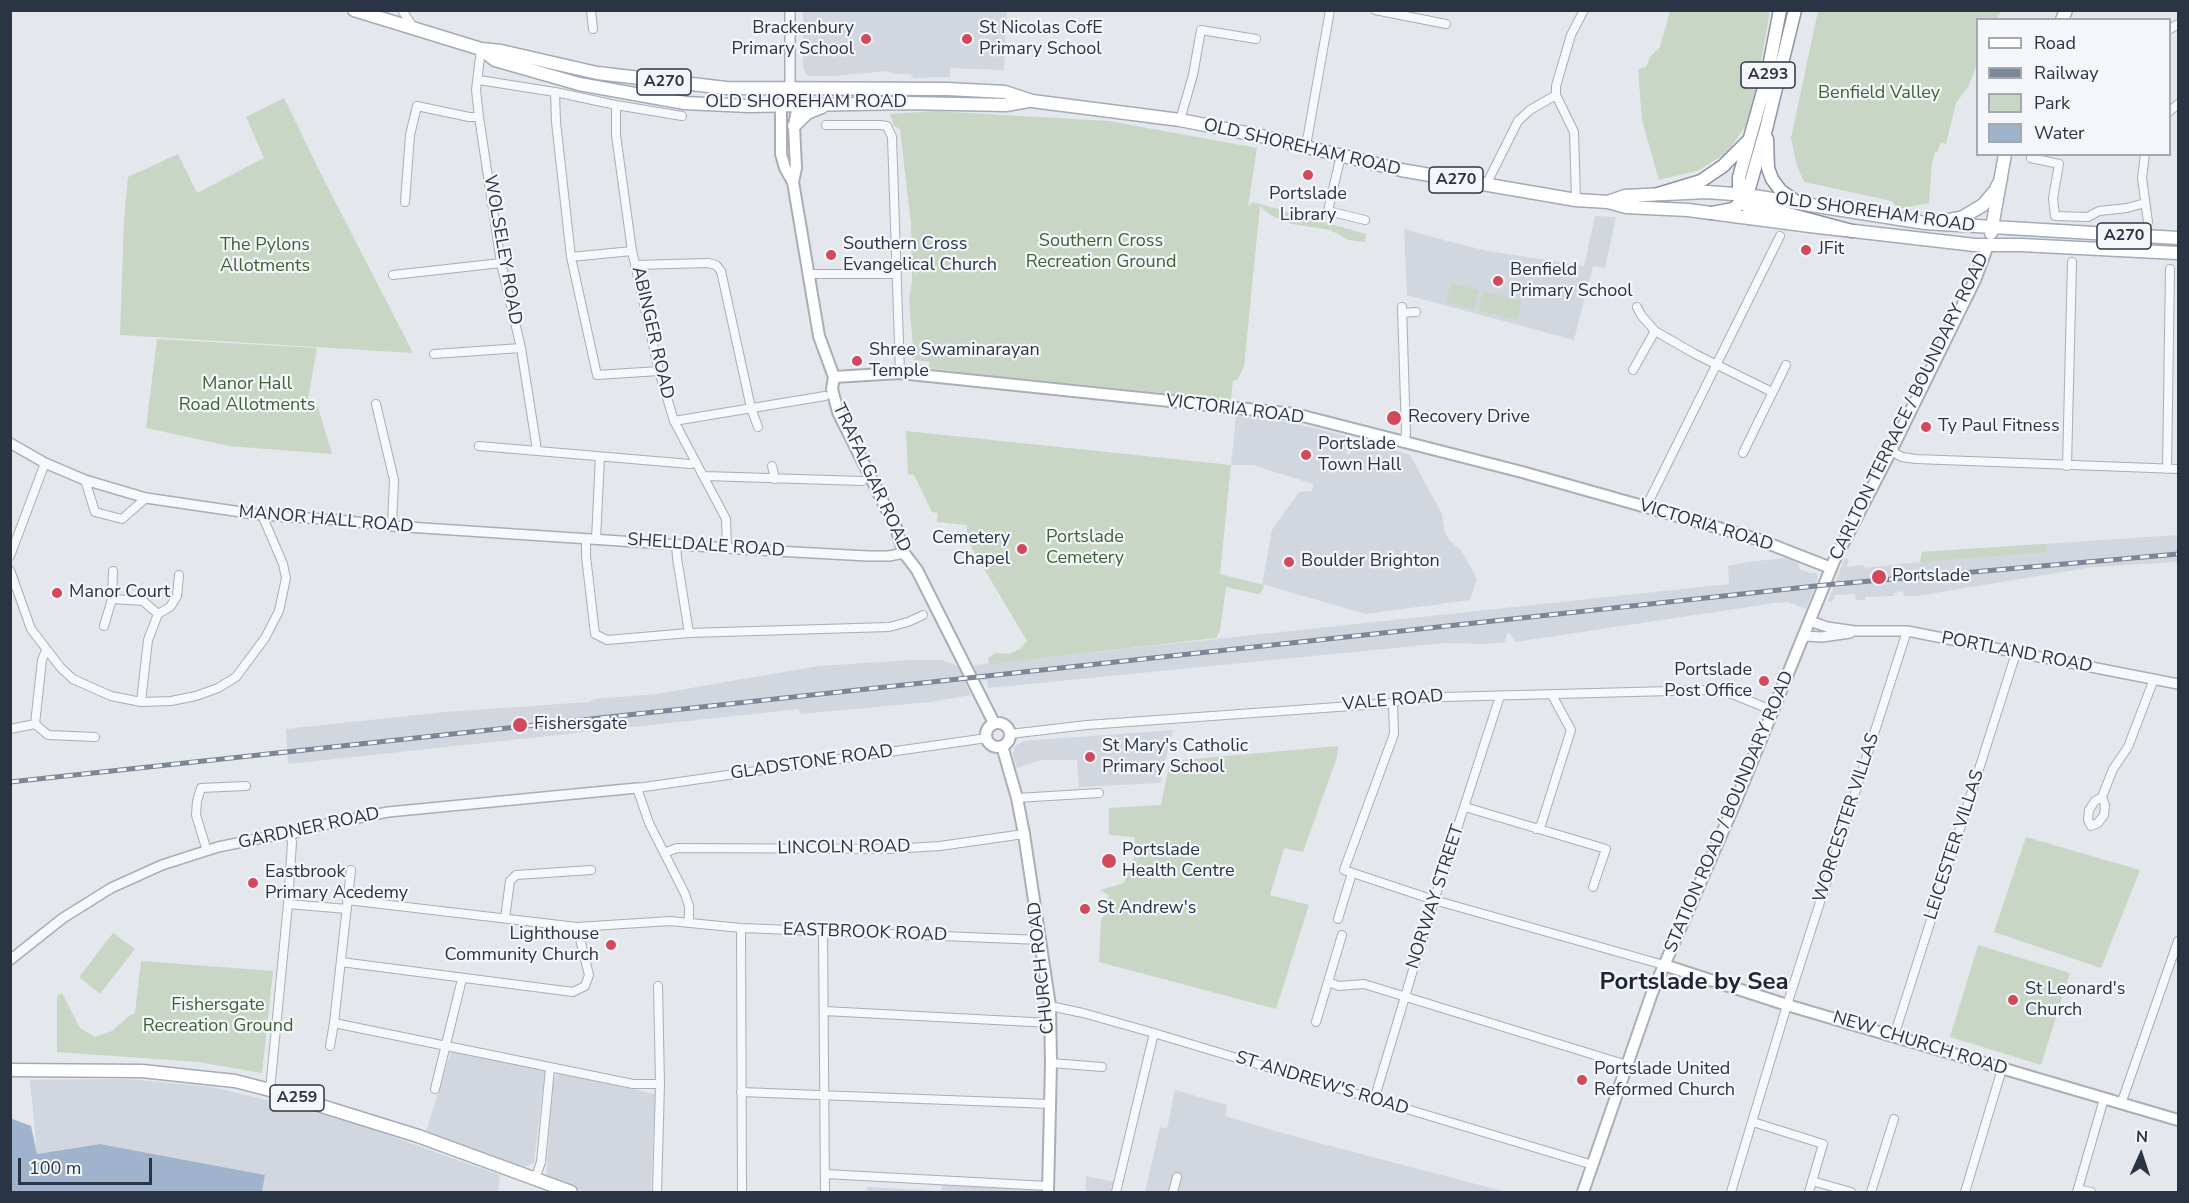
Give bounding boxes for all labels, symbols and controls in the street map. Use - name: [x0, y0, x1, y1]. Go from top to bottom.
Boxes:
- place label: Brackenbury Primary School: [731, 18, 854, 60]
- place label: St Nicolas CofE Primary School: [979, 18, 1103, 60]
- legend: [1976, 18, 2171, 156]
- text: Road: [2034, 31, 2076, 55]
- marker: Brackenbury Primary School: [859, 32, 873, 46]
- marker: St Nicolas CofE Primary School: [960, 32, 974, 46]
- text: Railway: [2034, 61, 2099, 85]
- road number: A293: [1741, 62, 1795, 88]
- road number: A270: [637, 69, 691, 95]
- park label: Benfield Valley: [1818, 83, 1940, 105]
- text: Park: [2034, 91, 2070, 115]
- street label: OLD SHOREHAM ROAD: [705, 92, 907, 114]
- street label: OLD SHOREHAM ROAD: [1201, 115, 1403, 181]
- text: Water: [2034, 121, 2085, 145]
- road number: A270: [1429, 167, 1483, 193]
- marker: Portslade Library: [1301, 168, 1315, 182]
- street label: WOLSELEY ROAD: [478, 173, 526, 327]
- place label: Portslade Library: [1269, 184, 1347, 226]
- street label: OLD SHOREHAM ROAD: [1774, 188, 1976, 238]
- road number: A270: [2097, 223, 2151, 249]
- park label: Southern Cross Recreation Ground: [1026, 231, 1176, 274]
- place label: Southern Cross Evangelical Church: [843, 234, 997, 276]
- park label: The Pylons Allotments: [220, 235, 310, 278]
- place label: JFit: [1818, 239, 1844, 261]
- marker: JFit: [1799, 243, 1813, 257]
- marker: Southern Cross Evangelical Church: [824, 248, 838, 262]
- street label: CARLTON TERRACE / BOUNDARY ROAD: [1826, 250, 1994, 564]
- place label: Benfield Primary School: [1510, 260, 1633, 302]
- street label: ABINGER ROAD: [626, 265, 678, 401]
- marker: Benfield Primary School: [1491, 274, 1505, 288]
- place label: Shree Swaminarayan Temple: [869, 340, 1040, 382]
- marker: Shree Swaminarayan Temple: [850, 354, 864, 368]
- park label: Manor Hall Road Allotments: [179, 374, 315, 416]
- street label: VICTORIA ROAD: [1165, 391, 1305, 429]
- street label: TRAFALGAR ROAD: [827, 400, 915, 556]
- place label: Recovery Drive: [1408, 407, 1530, 429]
- marker: Recovery Drive: [1385, 409, 1403, 427]
- place label: Ty Paul Fitness: [1938, 416, 2060, 438]
- marker: Ty Paul Fitness: [1919, 420, 1933, 434]
- place label: Portslade Town Hall: [1318, 434, 1401, 476]
- marker: Portslade Town Hall: [1299, 448, 1313, 462]
- street label: VICTORIA ROAD: [1636, 495, 1776, 557]
- street label: MANOR HALL ROAD: [238, 502, 414, 538]
- park label: Portslade Cemetery: [1046, 527, 1124, 570]
- place label: Cemetery Chapel: [932, 528, 1010, 570]
- street label: SHELLDALE ROAD: [626, 530, 786, 562]
- marker: Cemetery Chapel: [1015, 542, 1029, 556]
- place label: Boulder Brighton: [1301, 551, 1440, 573]
- marker: Boulder Brighton: [1282, 555, 1296, 569]
- place label: Portslade: [1892, 566, 1970, 588]
- marker: Portslade: [1870, 568, 1888, 586]
- place label: Manor Court: [69, 582, 170, 604]
- marker: Manor Court: [50, 586, 64, 600]
- street label: PORTLAND ROAD: [1940, 628, 2094, 678]
- place label: Portslade Post Office: [1664, 660, 1752, 702]
- street label: STATION ROAD / BOUNDARY ROAD: [1661, 668, 1799, 956]
- marker: Portslade Post Office: [1757, 674, 1771, 688]
- street label: VALE ROAD: [1342, 686, 1444, 716]
- place label: Fishersgate: [534, 714, 627, 736]
- marker: Fishersgate: [511, 716, 529, 734]
- street label: WORCESTER VILLAS: [1809, 731, 1885, 905]
- place label: St Mary's Catholic Primary School: [1102, 736, 1248, 778]
- street label: GLADSTONE ROAD: [729, 741, 895, 785]
- marker: St Mary's Catholic Primary School: [1083, 750, 1097, 764]
- street label: LEICESTER VILLAS: [1921, 767, 1989, 923]
- street label: GARDNER ROAD: [236, 803, 382, 855]
- street label: NORWAY STREET: [1402, 822, 1470, 972]
- street label: LINCOLN ROAD: [777, 836, 911, 860]
- place label: Portslade Health Centre: [1122, 840, 1235, 882]
- marker: Portslade Health Centre: [1100, 852, 1118, 870]
- place label: Eastbrook Primary Acedemy: [265, 862, 408, 904]
- marker: Eastbrook Primary Acedemy: [246, 876, 260, 890]
- place label: St Andrew's: [1097, 898, 1196, 920]
- street label: CHURCH ROAD: [1024, 901, 1060, 1035]
- marker: St Andrew's: [1078, 902, 1092, 916]
- street label: EASTBROOK ROAD: [782, 919, 948, 947]
- place label: Lighthouse Community Church: [445, 924, 599, 966]
- marker: Lighthouse Community Church: [604, 938, 618, 952]
- district label: Portslade by Sea: [1599, 969, 1789, 997]
- place label: St Leonard's Church: [2025, 979, 2125, 1022]
- marker: St Leonard's Church: [2006, 993, 2020, 1007]
- park label: Fishersgate Recreation Ground: [143, 995, 293, 1038]
- street label: NEW CHURCH ROAD: [1830, 1007, 2010, 1081]
- street label: ST ANDREW'S ROAD: [1233, 1047, 1411, 1121]
- place label: Portslade United Reformed Church: [1594, 1059, 1735, 1102]
- marker: Portslade United Reformed Church: [1575, 1073, 1589, 1087]
- road number: A259: [270, 1085, 324, 1111]
- north arrow: [2111, 1125, 2171, 1185]
- text: N: [2135, 1126, 2148, 1148]
- scale bar: [21, 1146, 154, 1184]
- text: 100 m: [29, 1156, 81, 1180]

